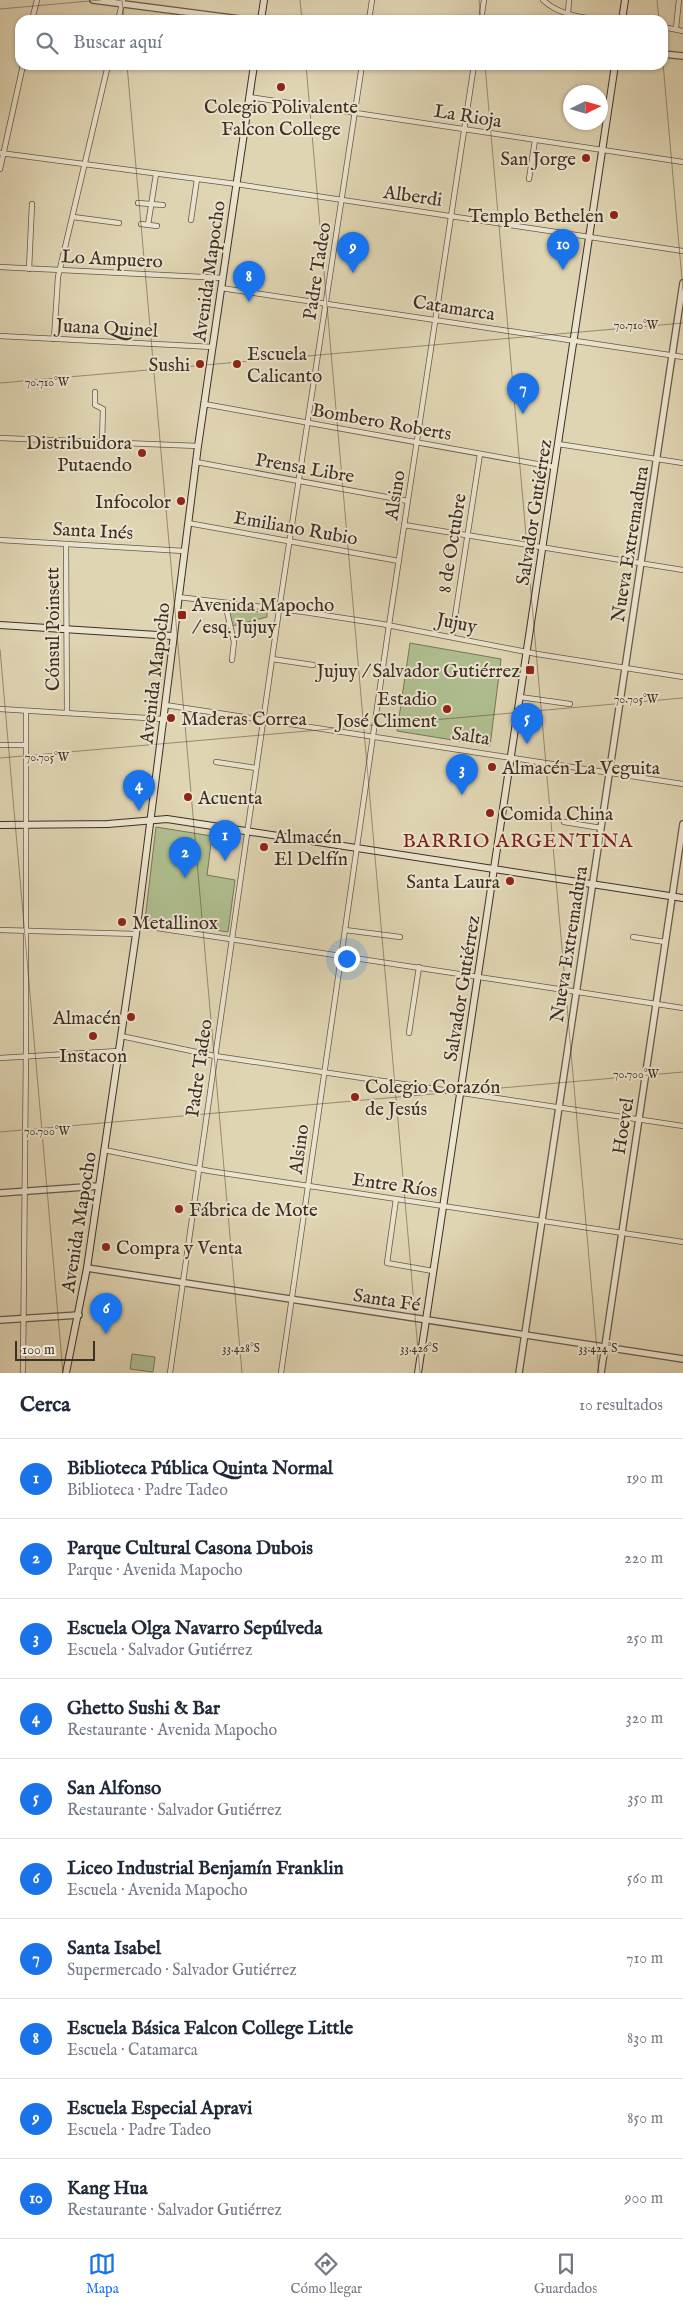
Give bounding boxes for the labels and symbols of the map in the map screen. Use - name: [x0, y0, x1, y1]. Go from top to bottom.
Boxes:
- marker: Colegio Polivalente Falcon College: [275, 81, 287, 93]
- north arrow: [563, 85, 608, 130]
- place label: Colegio Polivalente Falcon College: [204, 96, 358, 142]
- street label: La Rioja: [432, 100, 504, 134]
- place label: San Jorge: [500, 148, 576, 172]
- marker: San Jorge: [580, 152, 592, 164]
- street label: Alberdi: [381, 181, 444, 213]
- street label: Avenida Mapocho: [188, 199, 232, 344]
- place label: Templo Bethelen: [468, 205, 604, 229]
- marker: Templo Bethelen: [608, 209, 620, 221]
- street label: Padre Tadeo: [298, 221, 338, 322]
- pin: 10: [547, 229, 579, 270]
- pin: 9: [337, 232, 369, 273]
- street label: Lo Ampuero: [61, 245, 163, 275]
- pin: 8: [233, 261, 265, 302]
- street label: Catamarca: [411, 291, 497, 327]
- street label: Juana Quinel: [53, 314, 159, 344]
- text: 70.710°W: [614, 318, 659, 333]
- place label: Escuela Calicanto: [247, 343, 322, 389]
- place label: Sushi: [149, 354, 190, 378]
- marker: Sushi: [194, 358, 206, 370]
- marker: Escuela Calicanto: [231, 358, 243, 370]
- pin: 7: [507, 373, 539, 414]
- text: 70.710°W: [25, 375, 70, 390]
- street label: Bombero Roberts: [310, 399, 453, 447]
- place label: Distribuidora Putaendo: [26, 432, 133, 478]
- street label: Salvador Gutiérrez: [512, 437, 558, 587]
- marker: Distribuidora Putaendo: [136, 447, 148, 459]
- street label: Prensa Libre: [253, 448, 356, 490]
- street label: Nueva Extremadura: [607, 464, 655, 624]
- street label: Alsino: [380, 469, 412, 523]
- place label: Infocolor: [95, 491, 171, 515]
- street label: 8 de Octubre: [433, 491, 473, 595]
- marker: Infocolor: [175, 495, 187, 507]
- street label: Emiliano Rubio: [232, 506, 360, 552]
- street label: Santa Inés: [52, 518, 134, 546]
- street label: Cónsul Poinsett: [42, 566, 66, 691]
- place label: Avenida Mapocho / esq. Jujuy: [191, 594, 334, 640]
- street label: Avenida Mapocho: [135, 601, 177, 746]
- street label: Jujuy: [432, 608, 480, 640]
- marker: Avenida Mapocho / esq. Jujuy: [176, 609, 188, 621]
- place label: Jujuy / Salvador Gutiérrez: [315, 660, 520, 684]
- marker: Jujuy / Salvador Gutiérrez: [524, 664, 536, 676]
- place label: Estadio José Climent: [334, 688, 437, 734]
- text: 70.705°W: [614, 692, 659, 707]
- marker: Estadio José Climent: [441, 703, 453, 715]
- pin: 5: [511, 703, 543, 744]
- place label: Maderas Correa: [181, 708, 307, 732]
- marker: Maderas Correa: [165, 712, 177, 724]
- street label: Salta: [450, 722, 492, 752]
- text: 70.705°W: [25, 750, 70, 765]
- pin: 3: [446, 754, 478, 795]
- place label: Almacén La Veguita: [501, 757, 661, 781]
- marker: Almacén La Veguita: [486, 761, 498, 773]
- pin: 4: [123, 770, 155, 811]
- place label: Acuenta: [197, 787, 263, 811]
- marker: Acuenta: [182, 791, 194, 803]
- place label: Comida China: [500, 803, 614, 827]
- marker: Comida China: [484, 807, 496, 819]
- pin: 1: [209, 820, 241, 861]
- place label: Almacén El Delfín: [273, 826, 348, 872]
- district label: BARRIO ARGENTINA: [402, 829, 634, 854]
- pin: 2: [169, 837, 201, 878]
- marker: Almacén El Delfín: [258, 841, 270, 853]
- street label: Nueva Extremadura: [546, 864, 594, 1024]
- place label: Santa Laura: [406, 871, 501, 895]
- marker: Santa Laura: [504, 875, 516, 887]
- place label: Metallinox: [132, 912, 218, 936]
- street label: Salvador Gutiérrez: [440, 913, 486, 1063]
- marker: Metallinox: [116, 916, 128, 928]
- your location: [334, 946, 360, 972]
- place label: Almacén: [52, 1007, 121, 1031]
- marker: Almacén: [125, 1011, 137, 1023]
- street label: Padre Tadeo: [181, 1018, 219, 1119]
- marker: Instacon: [87, 1030, 99, 1042]
- place label: Instacon: [59, 1045, 127, 1069]
- text: 70.700°W: [613, 1067, 660, 1082]
- place label: Colegio Corazón de Jesús: [365, 1076, 500, 1122]
- marker: Colegio Corazón de Jesús: [349, 1091, 361, 1103]
- street label: Hoevel: [608, 1095, 640, 1156]
- street label: Alsino: [284, 1123, 315, 1177]
- text: 70.700°W: [24, 1124, 71, 1139]
- street label: Avenida Mapocho: [57, 1150, 103, 1295]
- street label: Entre Ríos: [351, 1168, 439, 1204]
- place label: Fábrica de Mote: [189, 1199, 318, 1223]
- marker: Fábrica de Mote: [173, 1203, 185, 1215]
- place label: Compra y Venta: [116, 1237, 243, 1261]
- marker: Compra y Venta: [100, 1241, 112, 1253]
- street label: Santa Fé: [351, 1284, 422, 1318]
- pin: 6: [90, 1293, 122, 1334]
- scale bar: [15, 1338, 95, 1361]
- text: 33.428°S: [222, 1341, 260, 1356]
- text: 33.426°S: [400, 1341, 438, 1356]
- text: 33.424°S: [579, 1341, 617, 1356]

